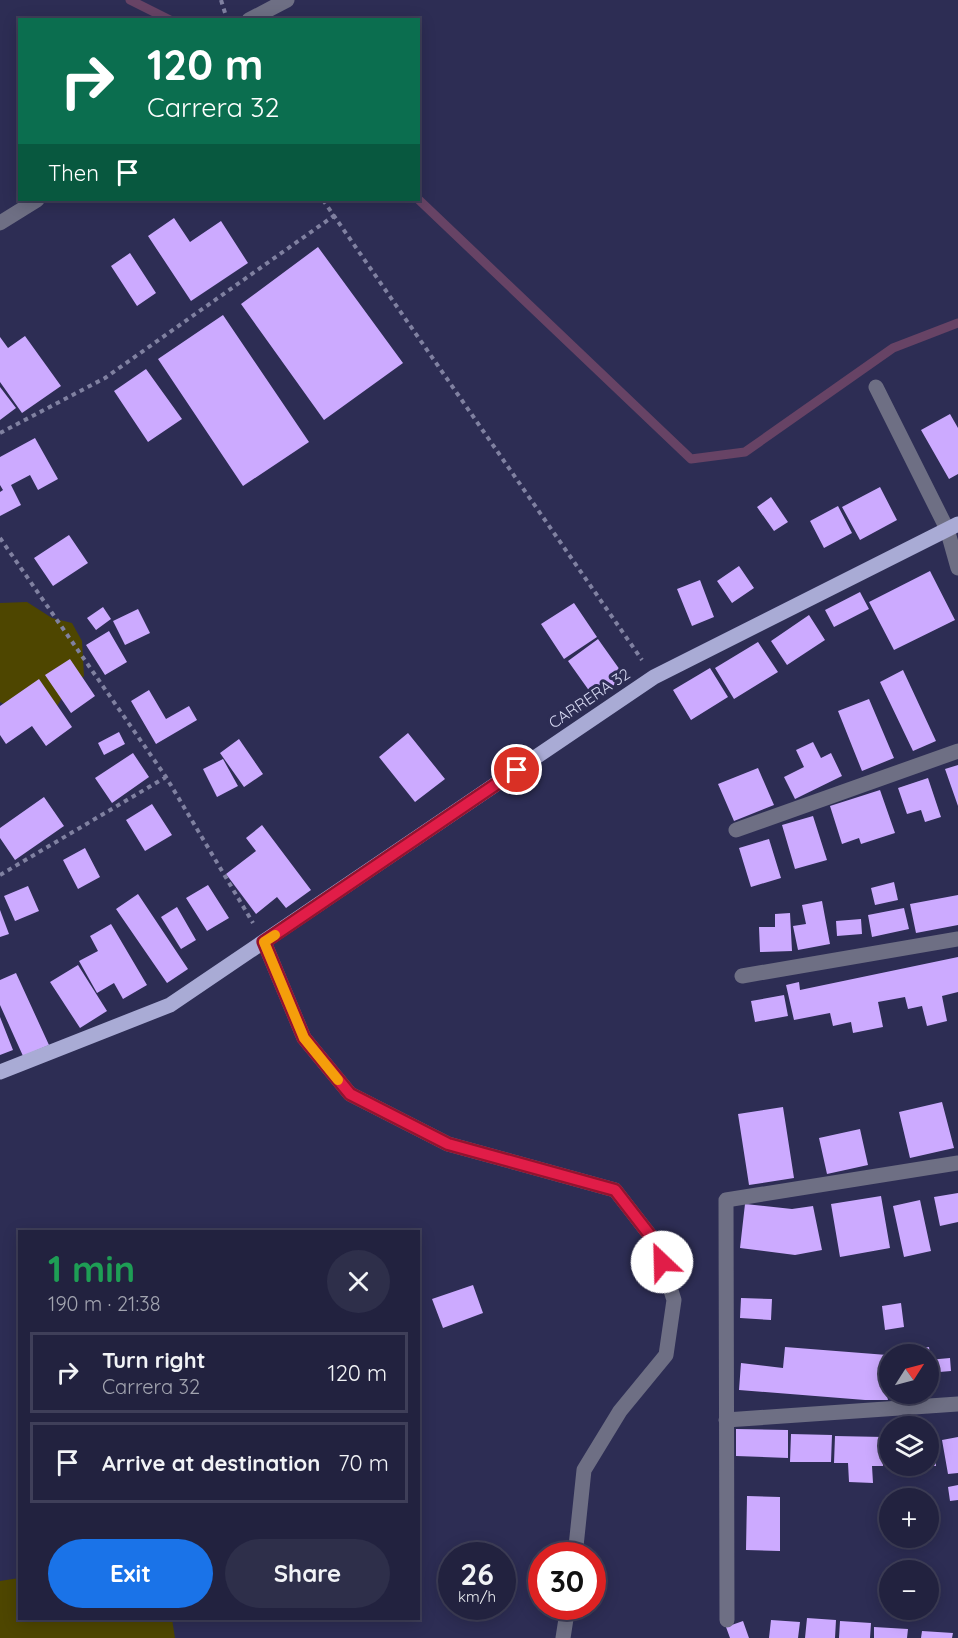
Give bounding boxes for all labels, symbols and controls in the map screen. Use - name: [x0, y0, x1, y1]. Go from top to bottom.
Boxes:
- text: 120 m: [147, 38, 264, 91]
- icon: right: [48, 42, 126, 120]
- text: Carrera 32: [147, 90, 279, 124]
- icon: arrive: [111, 156, 144, 189]
- text: Then: [48, 159, 99, 187]
- street label: CARRERA 32: [544, 663, 634, 733]
- pin: [491, 744, 542, 795]
- icon: arrive: [500, 753, 533, 786]
- position arrow: [630, 1230, 694, 1294]
- text: 1 min: [48, 1246, 135, 1291]
- button: close: [327, 1250, 390, 1313]
- text: 190 m · 21:38: [48, 1291, 160, 1316]
- north arrow: [879, 1344, 939, 1404]
- map controls: [879, 1344, 939, 1620]
- text: Turn right: [102, 1346, 206, 1374]
- icon: right: [51, 1356, 84, 1389]
- text: 120 m: [328, 1359, 387, 1387]
- text: Carrera 32: [102, 1374, 200, 1399]
- button: layers: [879, 1416, 939, 1476]
- icon: arrive: [51, 1446, 84, 1479]
- text: Arrive at destination: [102, 1449, 320, 1477]
- text: 70 m: [338, 1449, 389, 1477]
- button: +: [879, 1488, 939, 1548]
- button: Exit: [48, 1539, 213, 1608]
- button: Share: [225, 1539, 390, 1608]
- speed limit sign: 30: [528, 1542, 606, 1620]
- text: 26: [460, 1555, 494, 1593]
- button: −: [879, 1560, 939, 1620]
- text: km/h: [458, 1587, 496, 1606]

